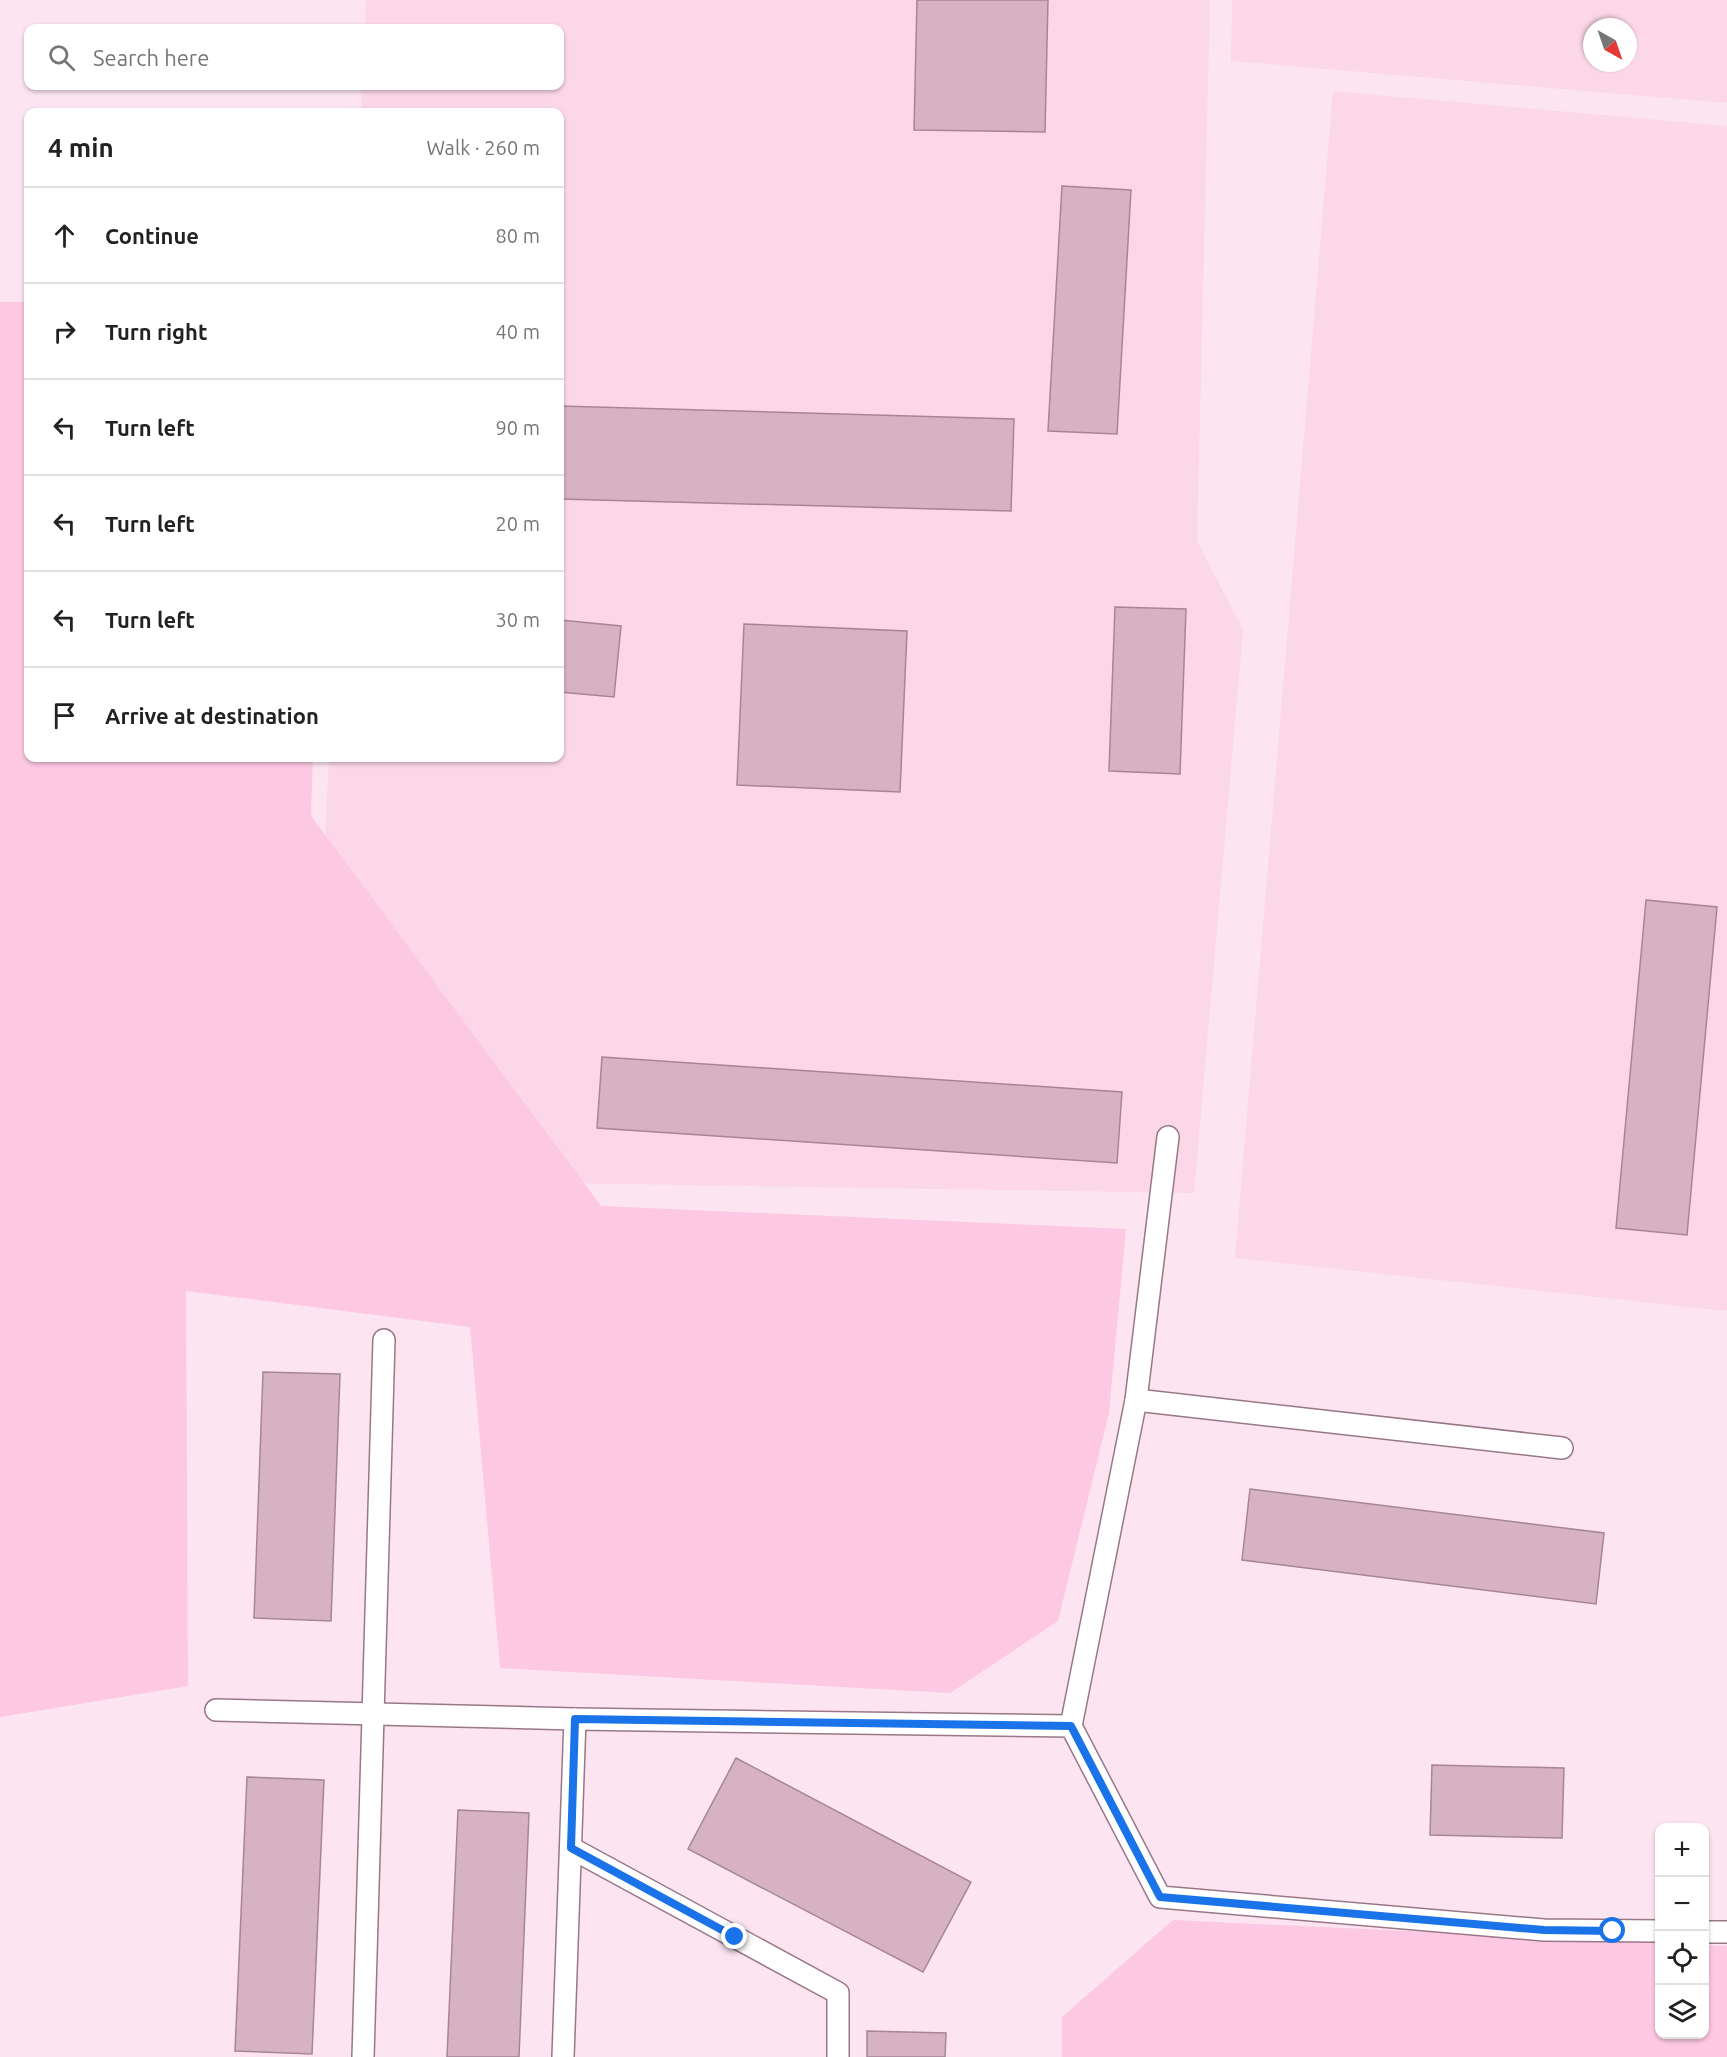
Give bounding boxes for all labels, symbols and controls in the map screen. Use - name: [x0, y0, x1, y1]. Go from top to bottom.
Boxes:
- north arrow: [1583, 18, 1637, 72]
- search box: [24, 24, 564, 90]
- icon: search: [45, 41, 78, 74]
- text: Search here: [93, 45, 209, 70]
- text: 4 min: [48, 133, 114, 162]
- text: Walk · 260 m: [427, 136, 540, 159]
- icon: ahead: [48, 219, 81, 252]
- text: Continue: [105, 223, 199, 248]
- text: 80 m: [496, 224, 540, 247]
- icon: right: [48, 315, 81, 348]
- text: Turn right: [105, 319, 207, 344]
- text: 40 m: [496, 320, 540, 343]
- icon: left: [48, 411, 81, 444]
- text: Turn left: [105, 415, 195, 440]
- text: 90 m: [496, 416, 540, 439]
- icon: left: [48, 507, 81, 540]
- text: Turn left: [105, 511, 195, 536]
- text: 20 m: [496, 512, 540, 535]
- icon: left: [48, 603, 81, 636]
- text: Turn left: [105, 607, 195, 632]
- text: 30 m: [496, 608, 540, 631]
- icon: arrive: [48, 699, 81, 732]
- text: Arrive at destination: [105, 703, 319, 728]
- map controls: [1655, 1823, 1709, 2039]
- button: +: [1655, 1823, 1709, 1877]
- button: −: [1655, 1877, 1709, 1931]
- route start: [1599, 1917, 1625, 1943]
- route end: [721, 1923, 747, 1949]
- button: locate: [1655, 1931, 1709, 1985]
- button: layers: [1655, 1985, 1709, 2039]

